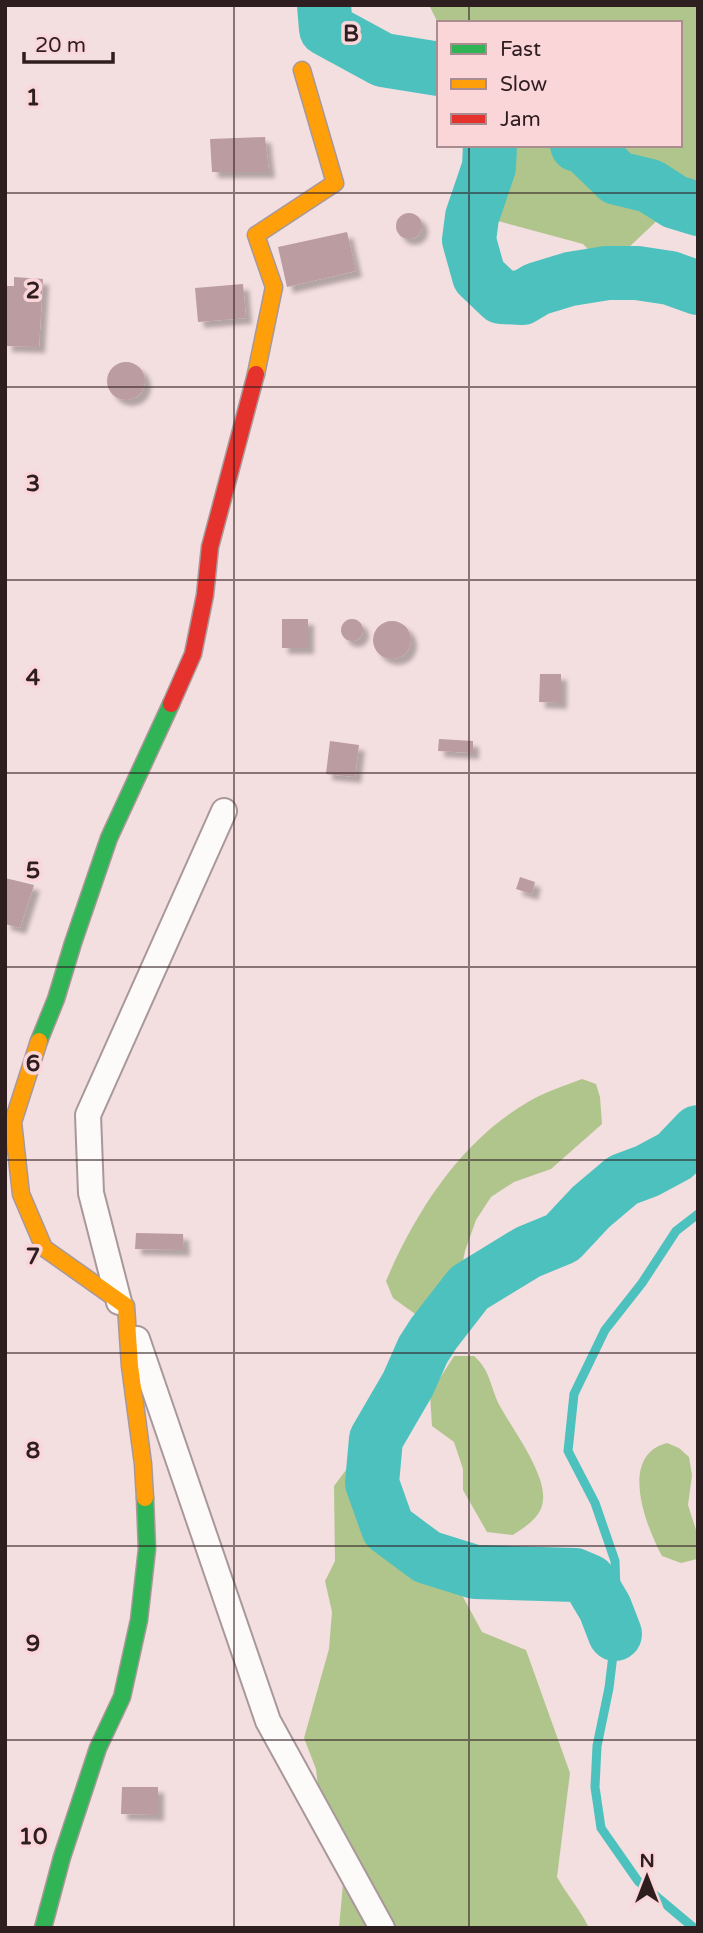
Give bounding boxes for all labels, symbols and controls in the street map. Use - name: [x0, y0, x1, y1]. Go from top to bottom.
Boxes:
- text: B: [343, 20, 359, 48]
- scale bar: [24, 21, 114, 65]
- legend: [437, 21, 682, 147]
- text: 20 m: [35, 33, 86, 58]
- text: Fast: [500, 37, 541, 62]
- text: Slow: [500, 72, 548, 97]
- text: 1: [26, 84, 40, 112]
- text: Jam: [500, 107, 541, 132]
- text: 2: [26, 277, 40, 305]
- text: 3: [26, 470, 40, 498]
- text: 4: [26, 664, 41, 692]
- text: 5: [26, 857, 40, 885]
- text: 6: [26, 1050, 40, 1078]
- text: 7: [26, 1243, 40, 1271]
- text: 8: [26, 1437, 40, 1465]
- text: 9: [26, 1630, 40, 1658]
- text: 10: [19, 1823, 47, 1851]
- north arrow: [612, 1842, 682, 1912]
- text: N: [639, 1850, 655, 1872]

